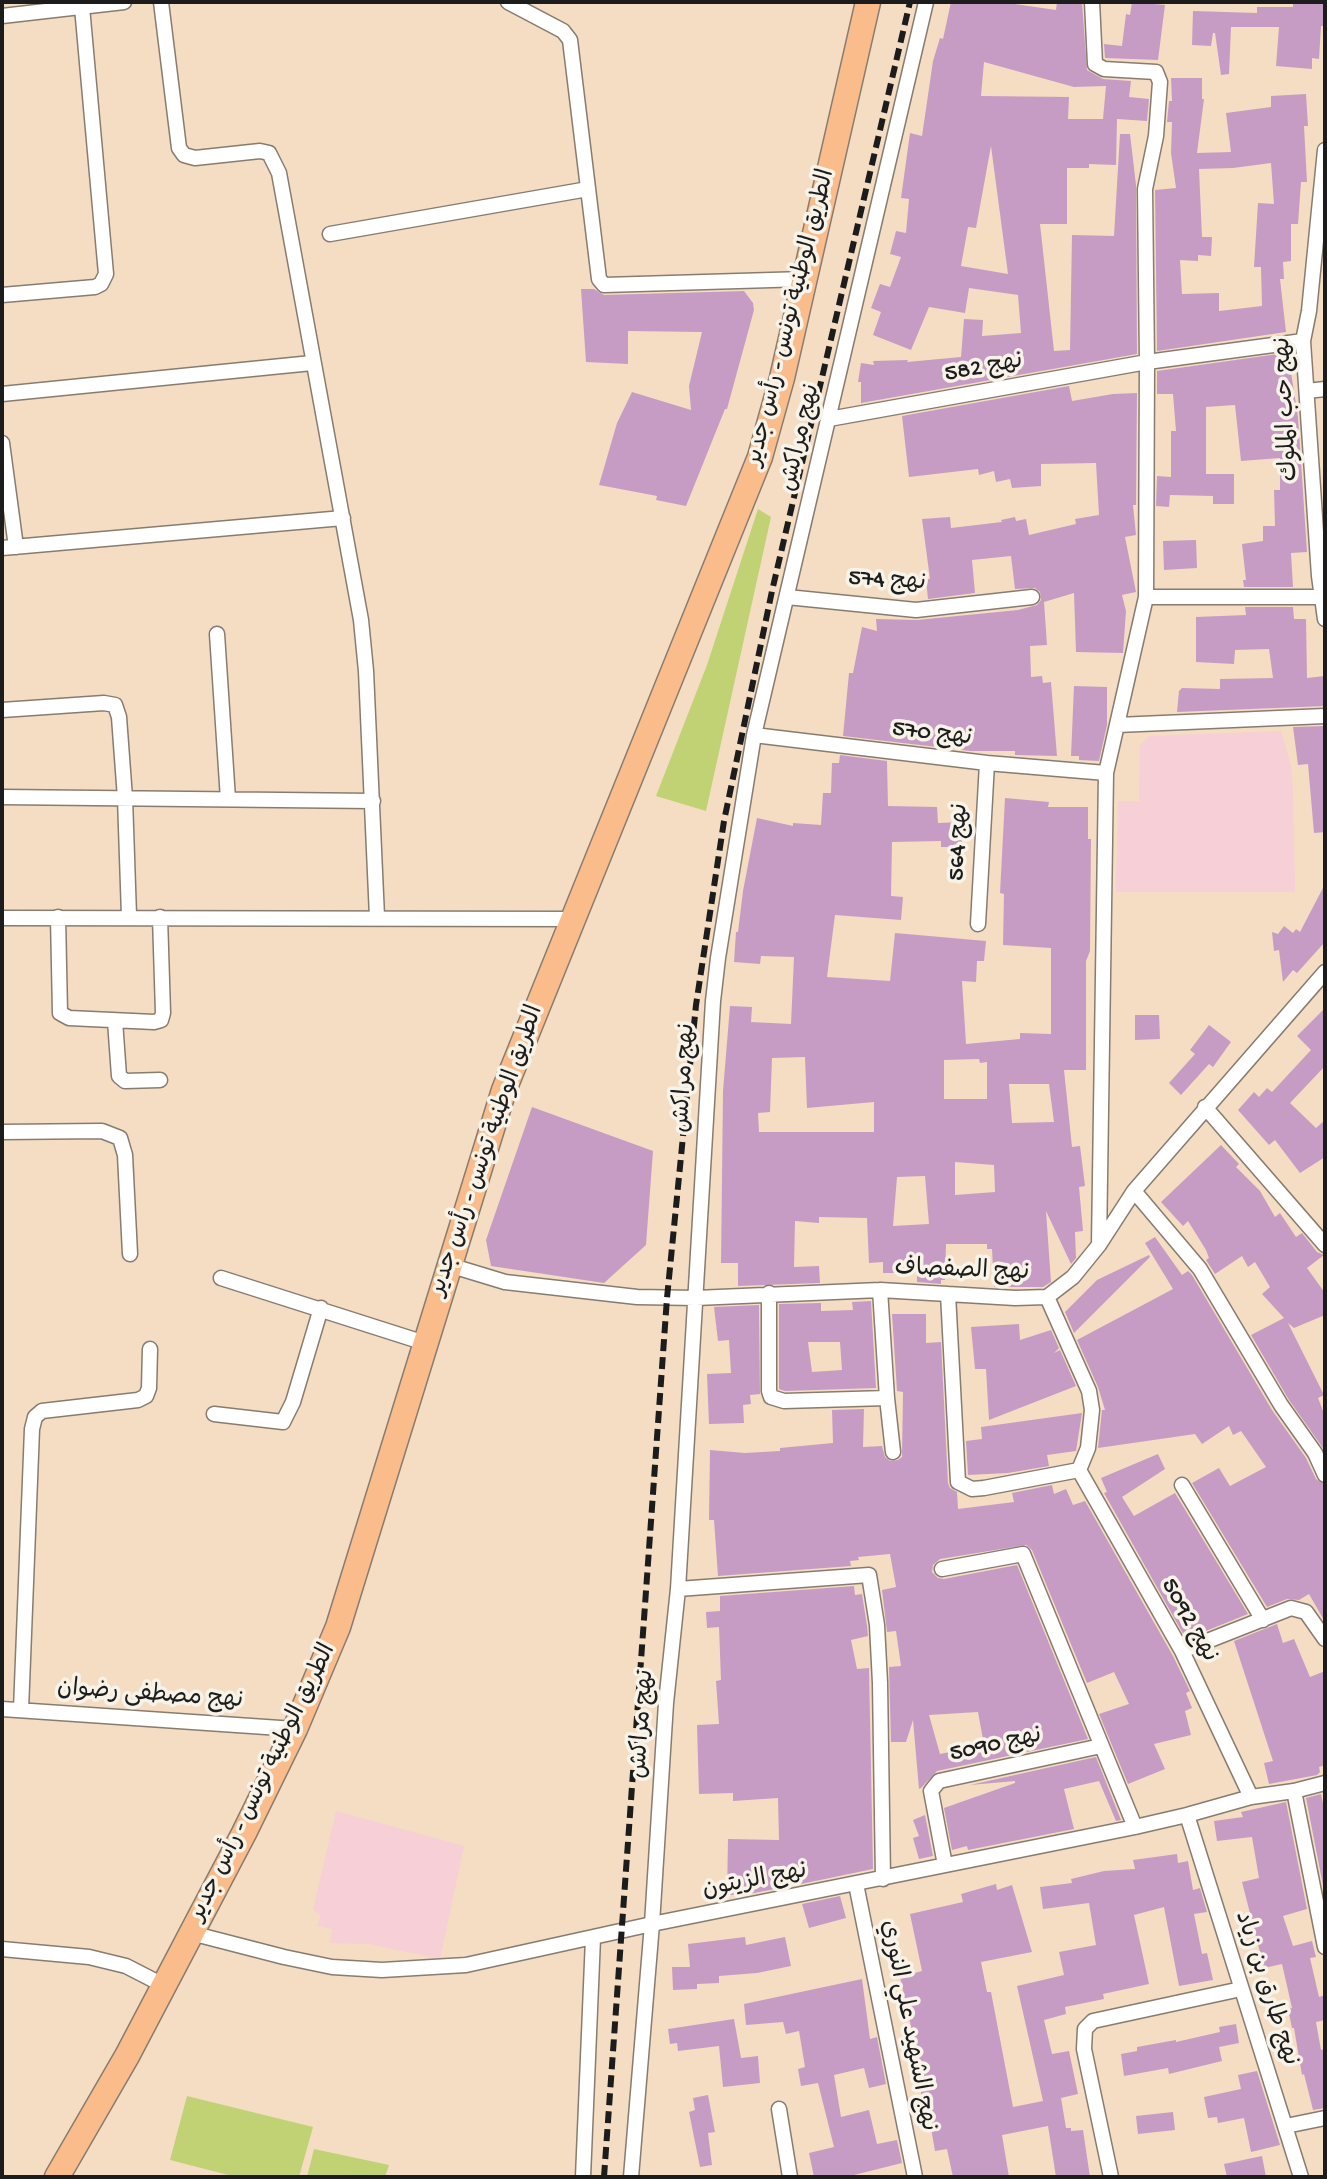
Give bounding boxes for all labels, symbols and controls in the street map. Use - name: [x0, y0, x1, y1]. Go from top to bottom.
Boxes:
- street label: الطريق الوطنية تونس - رأس جدير: [741, 167, 843, 469]
- street label: نهج حب الملوك: [1270, 336, 1306, 482]
- street label: نهج 582: [943, 348, 1025, 390]
- street label: نهج مراكش: [776, 382, 828, 494]
- street label: نهج 574: [847, 565, 927, 599]
- street label: نهج 570: [891, 716, 973, 754]
- street label: نهج 564: [944, 803, 976, 881]
- street label: الطريق الوطنية تونس - رأس جدير: [425, 1002, 551, 1300]
- street label: نهج مراكش: [669, 1023, 703, 1133]
- street label: نهج الصفصاف: [894, 1255, 1030, 1289]
- street label: نهج 5092: [1153, 1574, 1223, 1668]
- street label: الطريق الوطنية تونس - رأس جدير: [184, 1640, 344, 1926]
- street label: نهج مراكش: [626, 1668, 662, 1780]
- street label: نهج مصطفى رضوان: [56, 1675, 244, 1717]
- street label: نهج 5090: [947, 1722, 1045, 1770]
- street label: نهج الزيتون: [700, 1858, 810, 1906]
- street label: نهج طارق بن زياد: [1226, 1908, 1304, 2070]
- street label: نهج الشهيد علي النوري: [872, 1918, 942, 2134]

